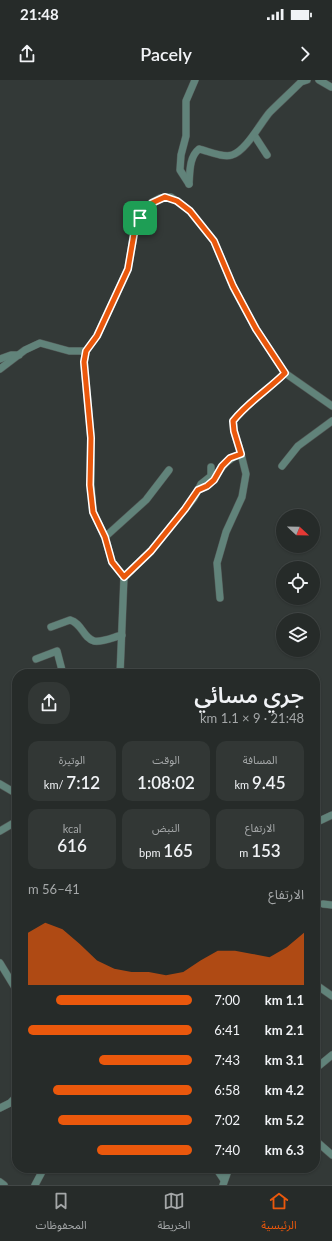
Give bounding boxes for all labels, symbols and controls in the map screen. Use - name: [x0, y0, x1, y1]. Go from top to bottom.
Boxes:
- text: 21:48: [20, 5, 59, 23]
- icon: share: [16, 43, 38, 65]
- text: Pacely: [140, 43, 192, 65]
- icon: forward: [294, 43, 316, 65]
- pin: [123, 201, 157, 235]
- icon: arrive: [129, 207, 151, 229]
- north arrow: [276, 509, 320, 553]
- map controls: [276, 509, 320, 657]
- button: locate: [276, 561, 320, 605]
- button: layers: [276, 613, 320, 657]
- text: جري مسائي: [194, 681, 304, 708]
- button: share: [28, 682, 70, 724]
- text: 21:48 · 9 × 1.1 km: [200, 710, 304, 726]
- text: الوتيرة: [59, 753, 85, 766]
- text: الوقت: [152, 753, 180, 766]
- text: المسافة: [243, 753, 277, 766]
- text: 7:12: [66, 772, 100, 793]
- text: 1:08:02: [137, 772, 195, 793]
- text: 9.45: [252, 772, 286, 793]
- text: /km: [44, 778, 66, 791]
- text: km: [234, 778, 252, 791]
- text: النبض: [152, 821, 180, 834]
- text: الارتفاع: [245, 821, 275, 834]
- text: kcal: [63, 822, 81, 835]
- text: 616: [57, 835, 87, 856]
- text: 165: [163, 840, 193, 861]
- text: 153: [251, 840, 281, 861]
- text: bpm: [139, 846, 163, 859]
- text: m: [239, 846, 251, 859]
- text: 41–56 m: [28, 881, 80, 897]
- text: الارتفاع: [268, 886, 304, 902]
- text: 7:00: [214, 992, 240, 1008]
- text: 1.1 km: [265, 992, 304, 1008]
- text: 6:41: [214, 1022, 240, 1038]
- text: 2.1 km: [265, 1022, 304, 1038]
- text: 7:43: [214, 1052, 240, 1068]
- text: 3.1 km: [265, 1052, 304, 1068]
- text: 6:58: [214, 1082, 240, 1098]
- text: 4.2 km: [265, 1082, 304, 1098]
- text: 7:02: [214, 1112, 240, 1128]
- text: 5.2 km: [265, 1112, 304, 1128]
- text: 7:40: [214, 1142, 240, 1158]
- text: 6.3 km: [265, 1142, 304, 1158]
- tab: المحفوظات: [35, 1190, 87, 1237]
- tab: الخريطة: [157, 1190, 190, 1237]
- tab: الرئيسية: [261, 1190, 297, 1237]

